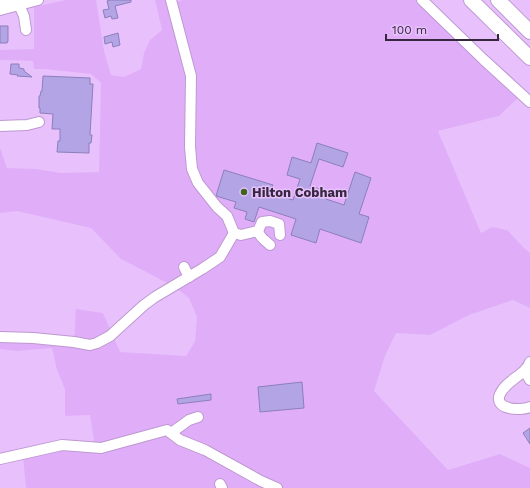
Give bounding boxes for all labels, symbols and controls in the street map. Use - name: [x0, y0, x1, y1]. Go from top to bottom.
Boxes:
- scale bar: [386, 16, 498, 42]
- text: 100 m: [392, 23, 427, 37]
- place label: Hilton Cobham: [252, 185, 347, 200]
- marker: Hilton Cobham: [239, 187, 249, 197]

